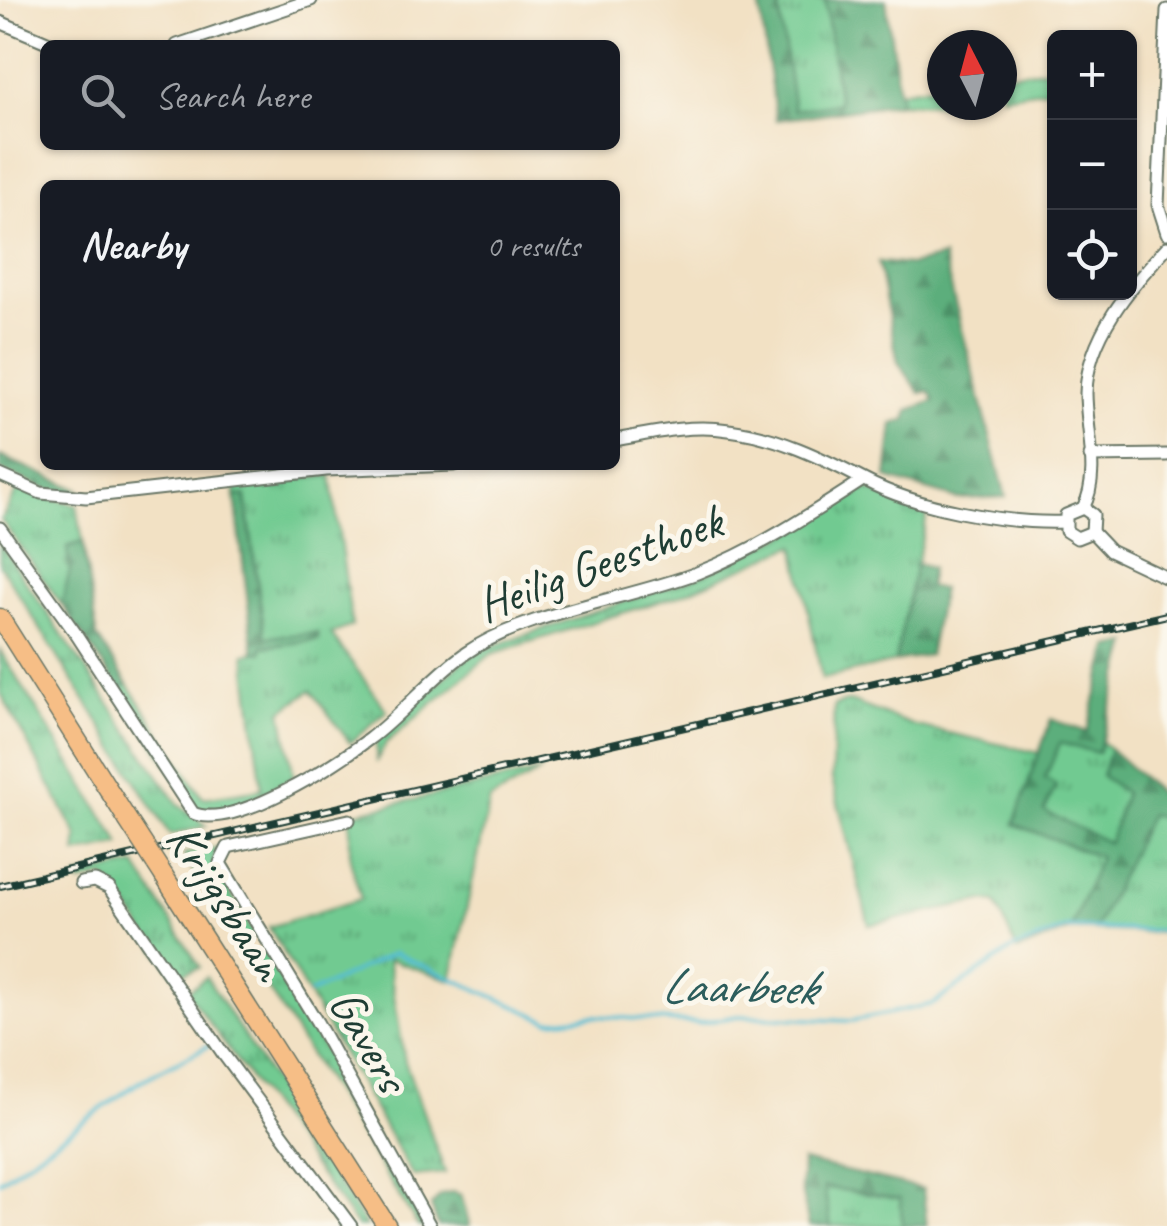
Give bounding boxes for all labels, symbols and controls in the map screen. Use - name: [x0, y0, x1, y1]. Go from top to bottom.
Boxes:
- north arrow: [927, 30, 1017, 120]
- map controls: [1047, 30, 1137, 300]
- button: +: [1047, 30, 1137, 120]
- search box: [40, 40, 620, 150]
- icon: search: [75, 68, 130, 123]
- text: Search here: [155, 72, 310, 119]
- button: −: [1047, 120, 1137, 210]
- button: locate: [1047, 210, 1137, 300]
- text: Nearby: [80, 219, 186, 272]
- text: 0 results: [486, 225, 580, 266]
- street label: Heilig Geesthoek: [469, 490, 733, 635]
- street label: Krijgsbaan: [153, 812, 300, 993]
- water label: Laarbeek: [661, 954, 825, 1020]
- street label: Gavers: [316, 979, 424, 1106]

